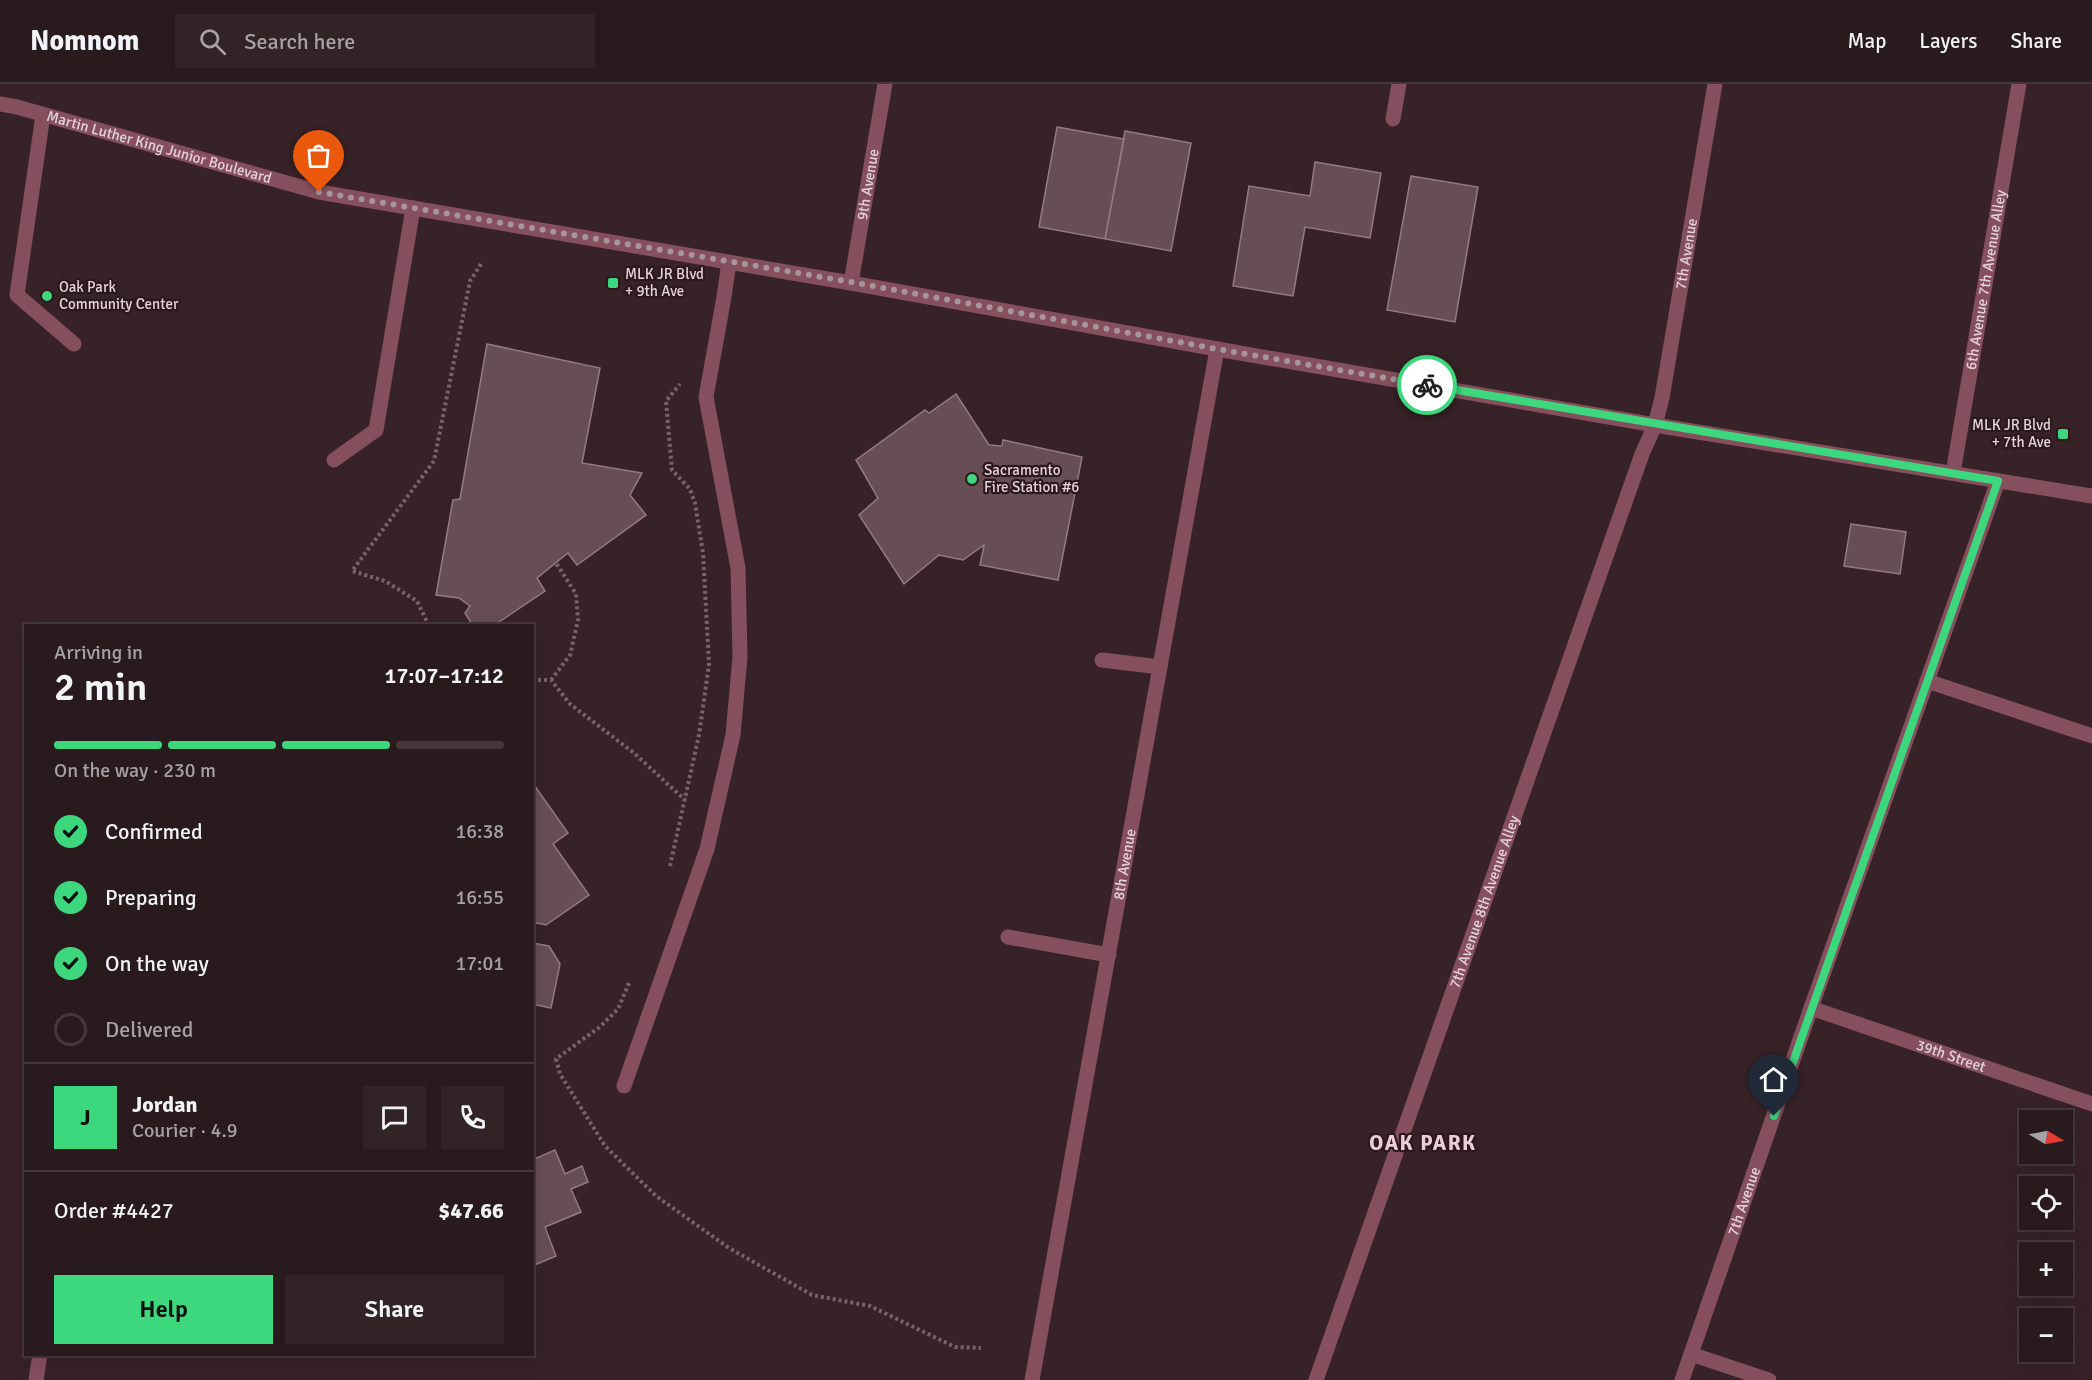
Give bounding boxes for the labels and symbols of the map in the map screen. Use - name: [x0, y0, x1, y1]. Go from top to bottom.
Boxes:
- street label: Martin Luther King Junior Boulevard: [45, 107, 274, 187]
- pin: [293, 130, 344, 192]
- street label: 9th Avenue: [853, 148, 883, 221]
- street label: 6th Avenue 7th Avenue Alley: [1962, 188, 2010, 371]
- street label: 7th Avenue: [1671, 217, 1701, 291]
- place label: MLK JR Blvd + 9th Ave: [625, 265, 704, 300]
- marker: MLK JR Blvd + 9th Ave: [606, 276, 620, 290]
- place label: Oak Park Community Center: [59, 278, 179, 313]
- marker: Oak Park Community Center: [40, 289, 54, 303]
- courier: [1397, 355, 1457, 415]
- place label: MLK JR Blvd + 7th Ave: [1972, 416, 2051, 451]
- marker: MLK JR Blvd + 7th Ave: [2056, 427, 2070, 441]
- place label: Sacramento Fire Station #6: [984, 461, 1079, 496]
- marker: Sacramento Fire Station #6: [965, 472, 979, 486]
- street label: 7th Avenue 8th Avenue Alley: [1446, 813, 1523, 991]
- street label: 8th Avenue: [1109, 827, 1140, 901]
- street label: 39th Street: [1914, 1036, 1988, 1076]
- pin: [1748, 1054, 1799, 1116]
- north arrow: [2019, 1110, 2073, 1164]
- district label: OAK PARK: [1369, 1130, 1477, 1156]
- street label: 7th Avenue: [1724, 1165, 1764, 1238]

